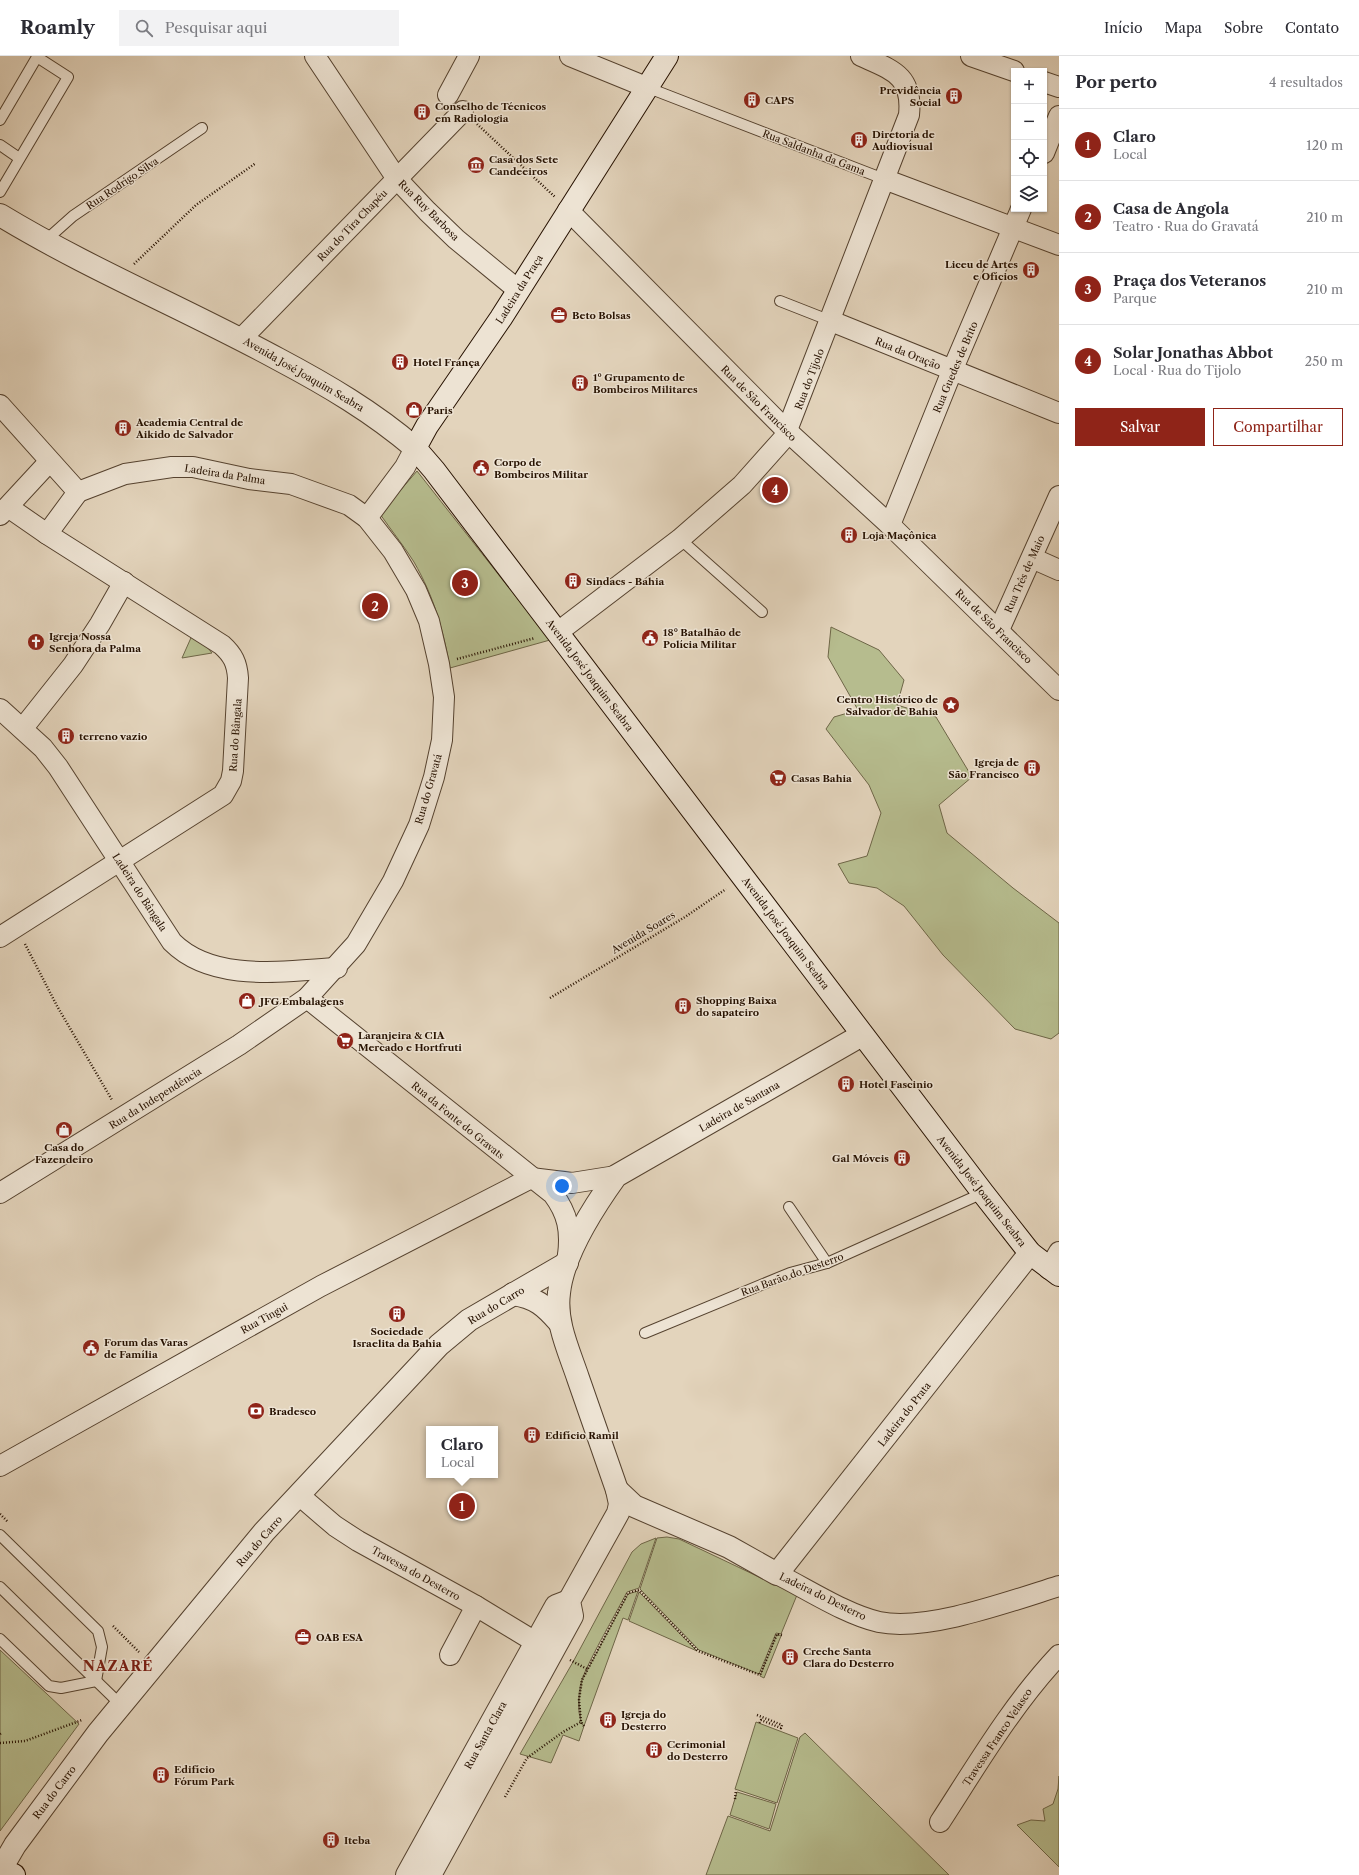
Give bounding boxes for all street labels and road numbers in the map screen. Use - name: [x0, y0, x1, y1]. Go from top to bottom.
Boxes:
- street label: Rua Saldanha da Gama: [761, 127, 868, 178]
- street label: Rua Rodrigo Silva: [84, 154, 161, 212]
- street label: Rua Ruy Barbosa: [395, 177, 462, 244]
- street label: Rua do Tira Chapéu: [315, 186, 390, 264]
- street label: Ladeira da Praça: [493, 252, 546, 326]
- street label: Rua Guedes de Brito: [930, 320, 981, 415]
- street label: Avenida José Joaquim Seabra: [240, 334, 367, 415]
- street label: Rua da Oração: [873, 334, 943, 373]
- street label: Rua do Tijolo: [792, 347, 827, 412]
- street label: Rua de São Francisco: [718, 363, 799, 444]
- street label: Ladeira da Palma: [184, 462, 267, 487]
- street label: Rua Três de Maio: [1002, 533, 1047, 615]
- street label: Rua de São Francisco: [953, 586, 1035, 666]
- street label: Avenida José Joaquim Seabra: [542, 616, 637, 735]
- street label: Rua do Bângala: [226, 697, 245, 772]
- street label: Rua do Gravatá: [412, 752, 445, 826]
- street label: Ladeira do Bângala: [109, 851, 170, 934]
- street label: Avenida José Joaquim Seabra: [738, 874, 833, 993]
- street label: Avenida Soares: [608, 908, 678, 957]
- street label: Rua da Independência: [107, 1064, 204, 1132]
- street label: Ladeira de Santana: [697, 1078, 782, 1135]
- street label: Rua da Fonte do Gravats: [409, 1079, 507, 1162]
- street label: Avenida José Joaquim Seabra: [934, 1132, 1029, 1250]
- street label: Rua Barão do Desterro: [739, 1250, 845, 1299]
- street label: Rua do Carro: [466, 1283, 527, 1327]
- street label: Rua Tingui: [238, 1300, 290, 1337]
- street label: Ladeira do Prata: [875, 1379, 934, 1449]
- street label: Rua do Carro: [234, 1513, 285, 1570]
- street label: Travessa do Desterro: [369, 1544, 463, 1603]
- street label: Ladeira do Desterro: [777, 1570, 868, 1623]
- street label: Travessa Franco Velasco: [960, 1686, 1035, 1789]
- street label: Rua Santa Clara: [461, 1698, 510, 1771]
- street label: Rua do Carro: [30, 1763, 79, 1822]

